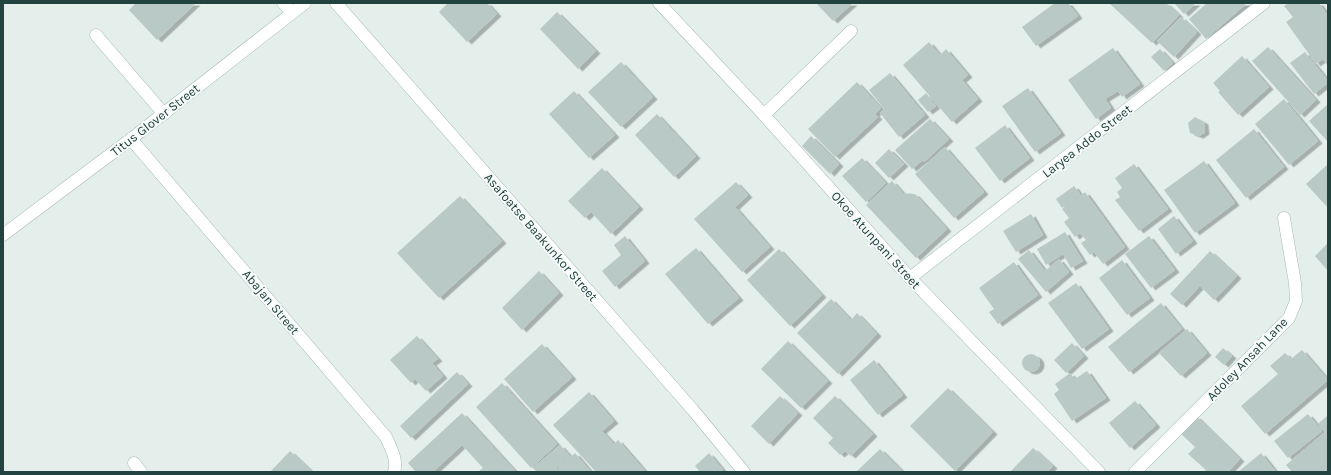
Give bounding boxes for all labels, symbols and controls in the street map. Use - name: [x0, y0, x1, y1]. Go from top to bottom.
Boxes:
- street label: Titus Glover Street: [107, 81, 203, 159]
- street label: Laryea Addo Street: [1039, 101, 1135, 181]
- street label: Asafoatse Baakunkor Street: [481, 170, 601, 304]
- street label: Okoe Atunpani Street: [828, 188, 924, 292]
- street label: Abajan Street: [239, 266, 303, 338]
- street label: Adoley Ansah Lane: [1203, 314, 1291, 404]

